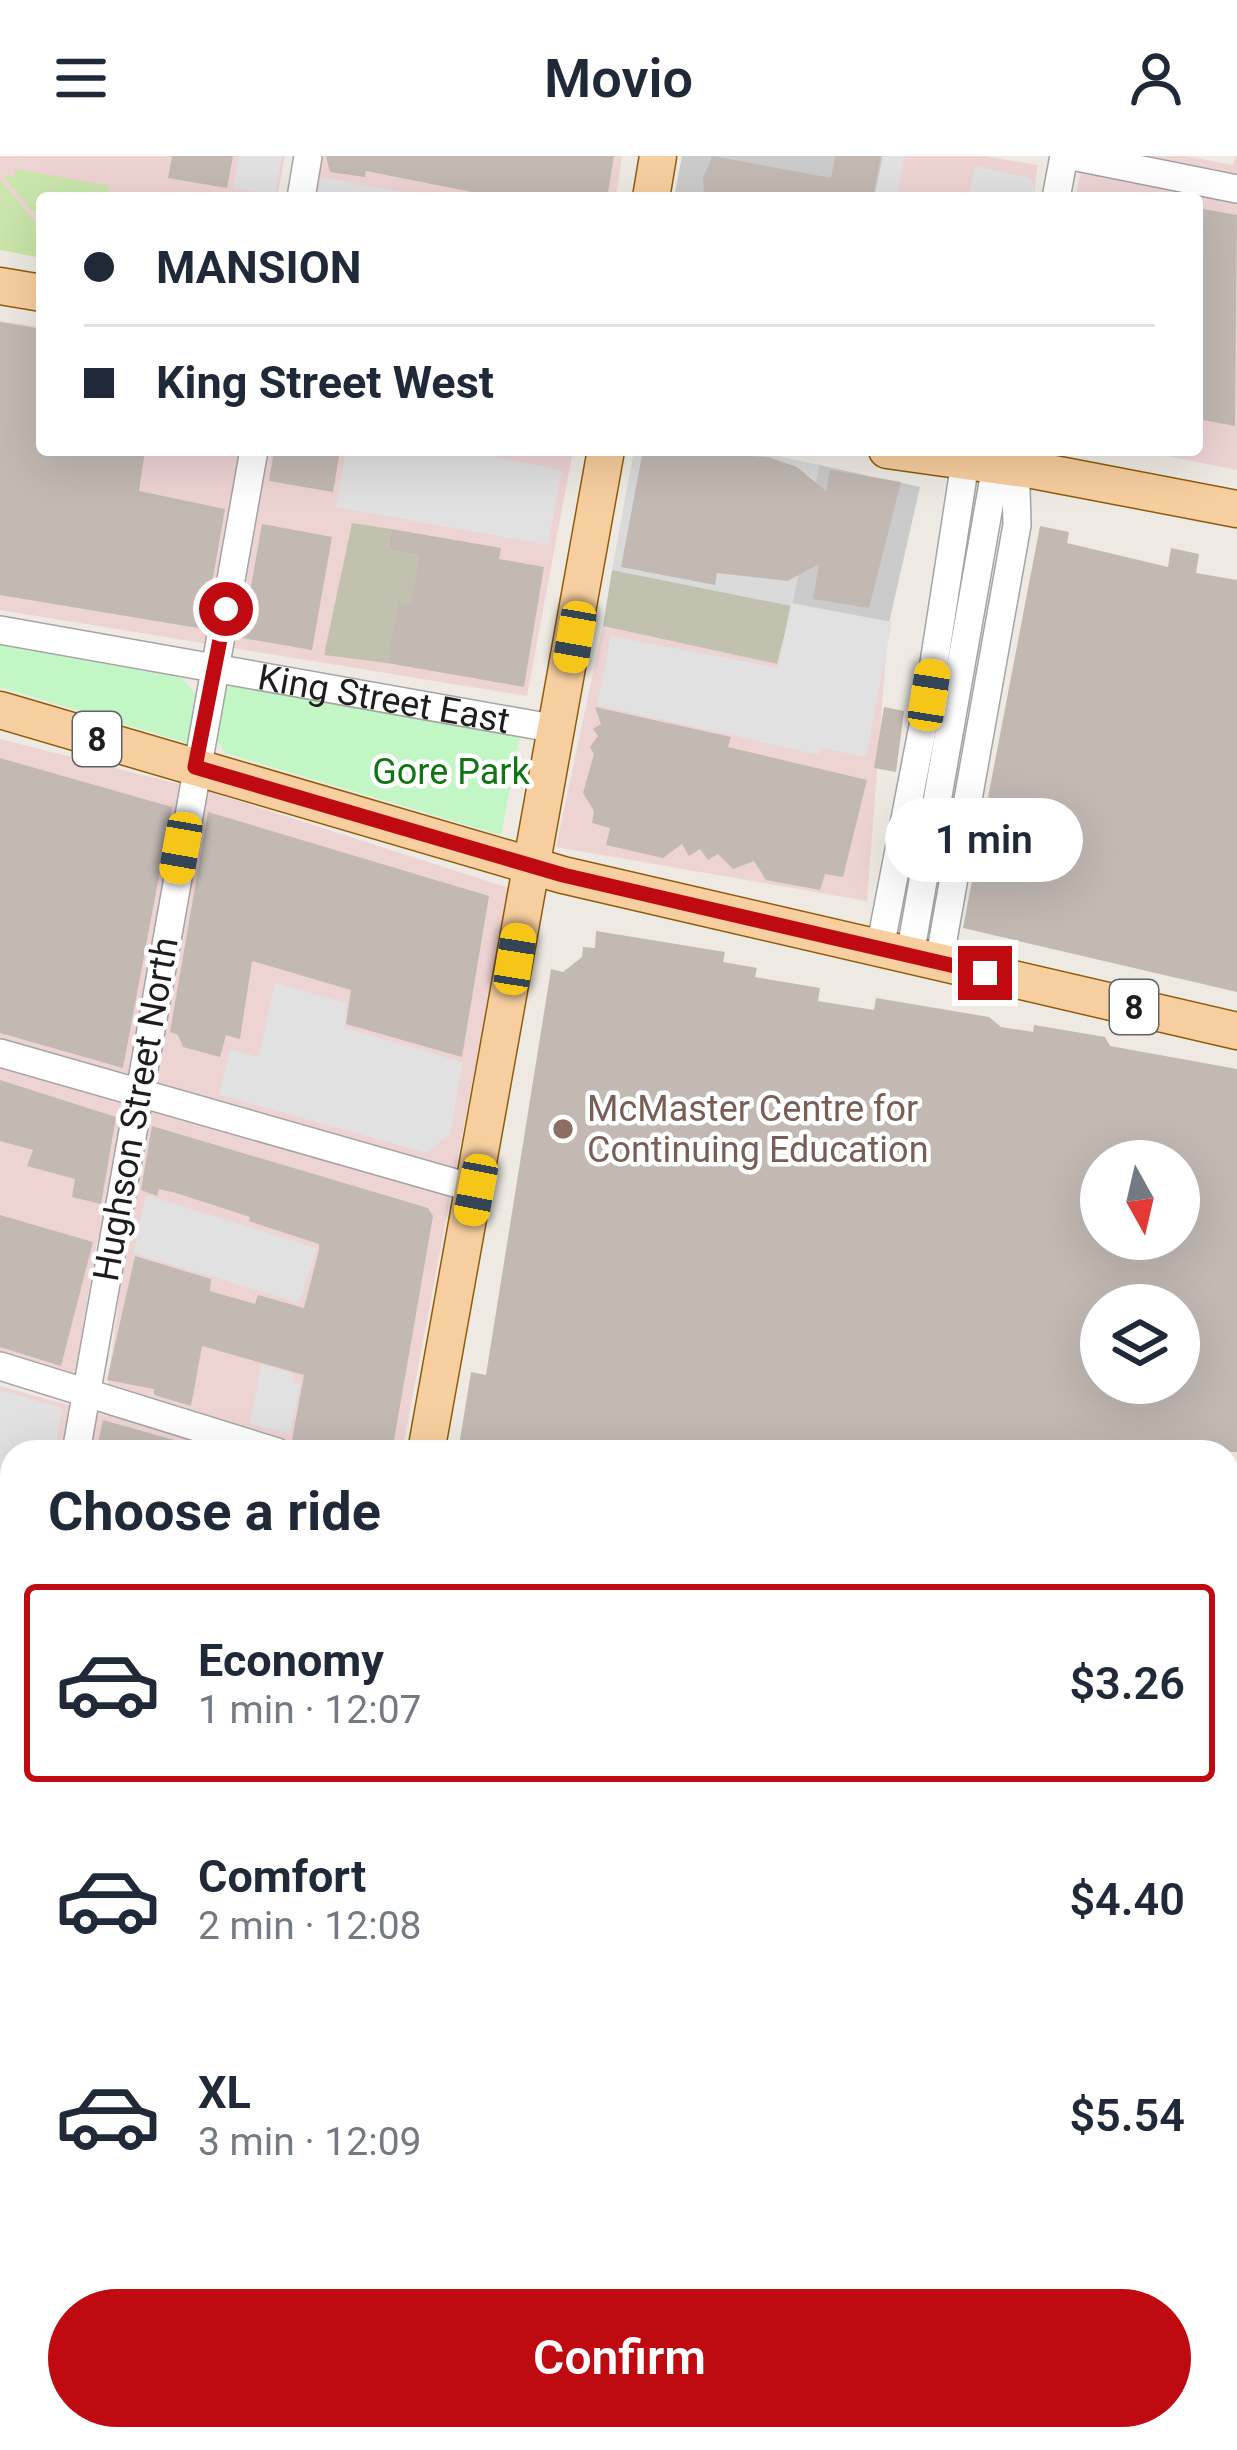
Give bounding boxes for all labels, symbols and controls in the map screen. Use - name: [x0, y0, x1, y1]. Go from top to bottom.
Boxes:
- icon: menu: [48, 45, 114, 111]
- icon: person: [1123, 45, 1189, 111]
- text: Movio: [544, 47, 693, 110]
- text: MANSION: [156, 241, 361, 294]
- text: King Street West: [156, 356, 494, 409]
- route start: [199, 582, 253, 636]
- car: [551, 598, 599, 676]
- street label: King Street East: [255, 656, 513, 742]
- car: [906, 657, 952, 733]
- road number: 8: [73, 712, 121, 766]
- park label: Gore Park: [372, 751, 530, 793]
- callout: 1 min: [886, 799, 1084, 883]
- car: [157, 809, 205, 887]
- text: 1 min: [935, 817, 1033, 863]
- car: [492, 921, 538, 997]
- street label: Hughson Street North: [85, 934, 187, 1284]
- route end: [958, 946, 1012, 1000]
- road number: 8: [1110, 980, 1158, 1034]
- place label: McMaster Centre for Continuing Education: [587, 1088, 929, 1171]
- marker: McMaster Centre for Continuing Education: [550, 1116, 576, 1142]
- north arrow: [1080, 1140, 1200, 1260]
- map controls: [1080, 1140, 1200, 1404]
- car: [451, 1151, 501, 1229]
- button: layers: [1080, 1284, 1200, 1404]
- text: Choose a ride: [48, 1480, 381, 1543]
- icon: car: [54, 1629, 162, 1737]
- text: Economy: [198, 1634, 384, 1687]
- text: $3.26: [1069, 1657, 1185, 1710]
- text: 1 min · 12:07: [198, 1687, 421, 1733]
- icon: car: [54, 1845, 162, 1953]
- text: Comfort: [198, 1850, 366, 1903]
- text: $4.40: [1069, 1873, 1185, 1926]
- text: 2 min · 12:08: [198, 1903, 421, 1949]
- icon: car: [54, 2061, 162, 2169]
- text: XL: [198, 2066, 251, 2119]
- text: $5.54: [1069, 2089, 1185, 2142]
- text: 3 min · 12:09: [198, 2119, 421, 2165]
- button: Confirm: [48, 2289, 1191, 2427]

